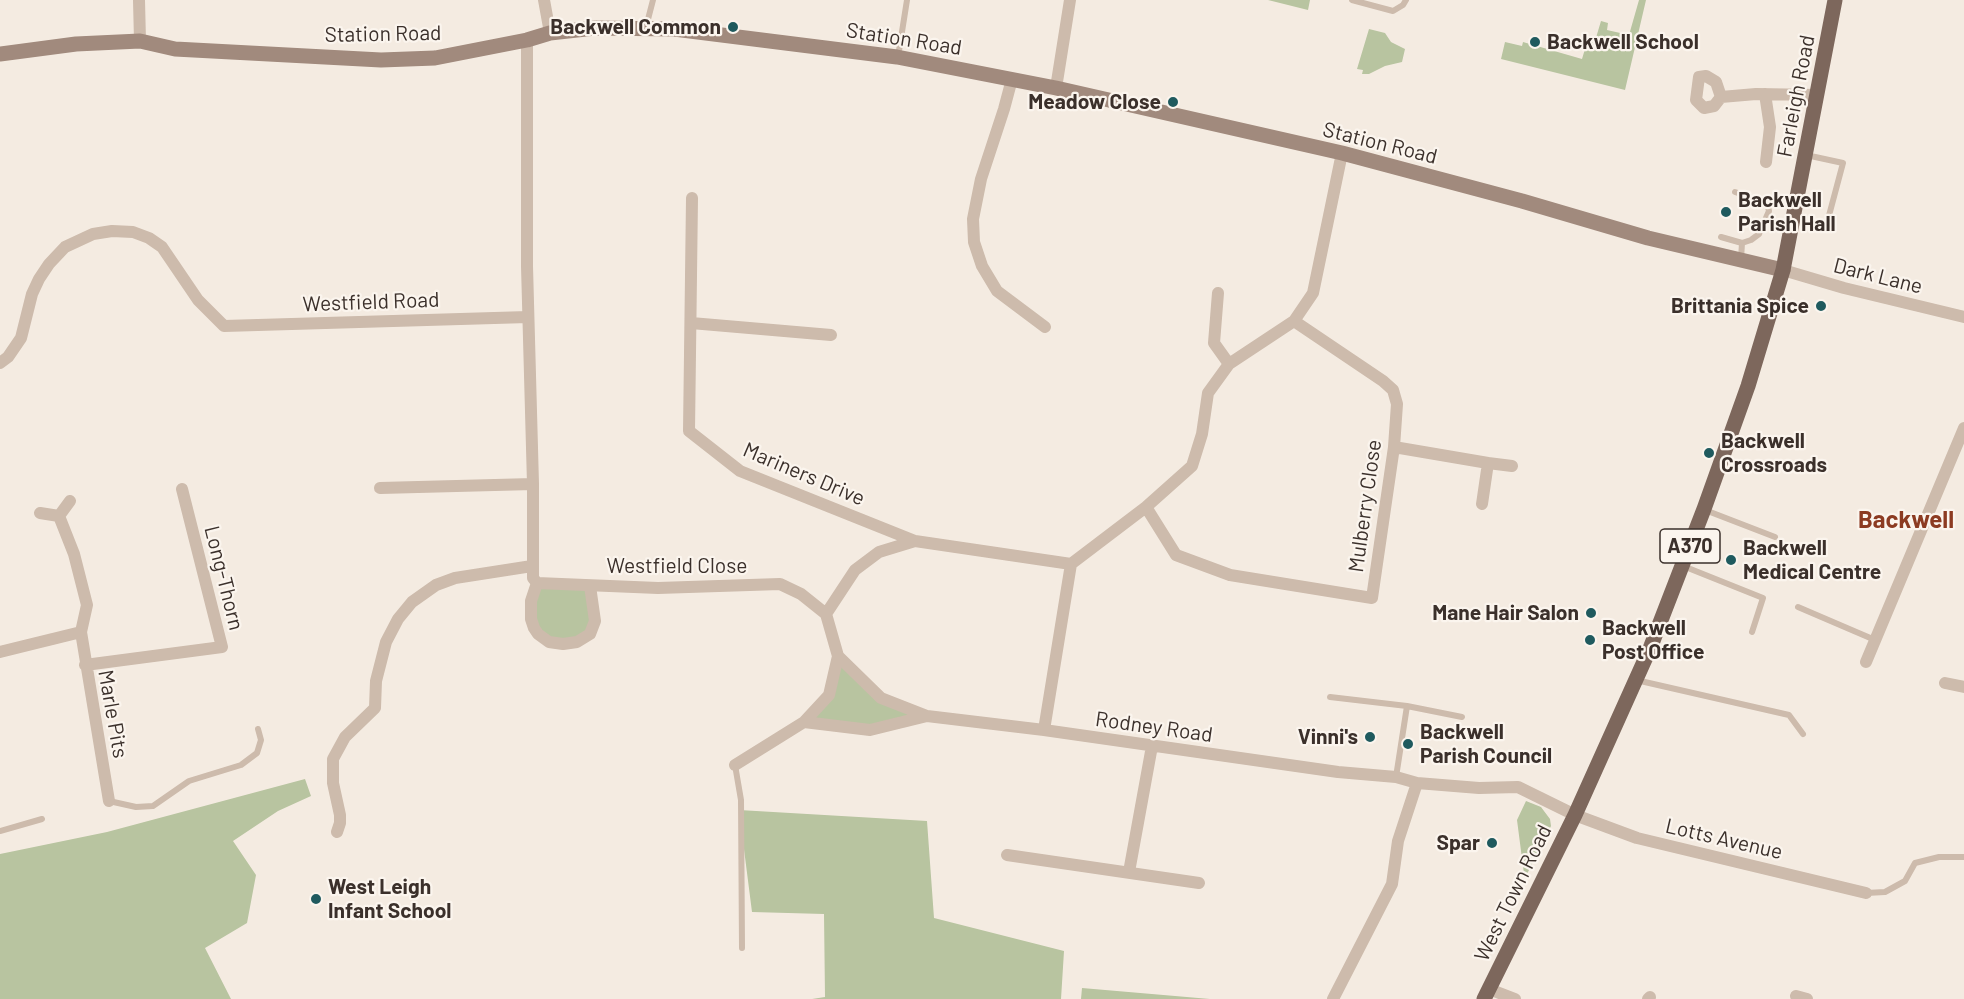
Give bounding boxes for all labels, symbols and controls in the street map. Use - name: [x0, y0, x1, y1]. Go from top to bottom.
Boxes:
- place label: Backwell Common: [550, 14, 721, 40]
- street label: Station Road: [844, 17, 964, 61]
- street label: Station Road: [324, 20, 442, 48]
- marker: Backwell Common: [726, 20, 740, 34]
- place label: Backwell School: [1547, 29, 1699, 55]
- street label: Farleigh Road: [1772, 33, 1820, 159]
- marker: Backwell School: [1528, 35, 1542, 49]
- place label: Meadow Close: [1028, 89, 1161, 115]
- marker: Meadow Close: [1166, 95, 1180, 109]
- street label: Station Road: [1320, 117, 1440, 169]
- place label: Backwell Parish Hall: [1738, 187, 1836, 237]
- marker: Backwell Parish Hall: [1719, 205, 1733, 219]
- street label: Dark Lane: [1831, 253, 1925, 299]
- street label: Westfield Road: [302, 287, 440, 317]
- place label: Brittania Spice: [1671, 293, 1809, 319]
- marker: Brittania Spice: [1814, 299, 1828, 313]
- place label: Backwell Crossroads: [1721, 428, 1827, 478]
- street label: Mariners Drive: [739, 437, 869, 511]
- street label: Mulberry Close: [1343, 438, 1387, 574]
- marker: Backwell Crossroads: [1702, 446, 1716, 460]
- district label: Backwell: [1858, 506, 1954, 534]
- street label: Long-Thorn: [199, 523, 249, 633]
- road number: A370: [1660, 529, 1720, 563]
- place label: Backwell Medical Centre: [1743, 535, 1881, 585]
- street label: Westfield Close: [607, 553, 747, 579]
- marker: Backwell Medical Centre: [1724, 553, 1738, 567]
- place label: Mane Hair Salon: [1432, 600, 1579, 626]
- marker: Mane Hair Salon: [1584, 606, 1598, 620]
- place label: Backwell Post Office: [1602, 615, 1704, 665]
- marker: Backwell Post Office: [1583, 633, 1597, 647]
- street label: Marle Pits: [93, 668, 133, 760]
- street label: Rodney Road: [1094, 706, 1214, 748]
- place label: Backwell Parish Council: [1420, 719, 1552, 769]
- place label: Vinni's: [1298, 724, 1358, 750]
- marker: Vinni's: [1363, 730, 1377, 744]
- marker: Backwell Parish Council: [1401, 737, 1415, 751]
- street label: Lotts Avenue: [1663, 813, 1785, 865]
- street label: West Town Road: [1469, 821, 1557, 965]
- place label: Spar: [1436, 830, 1480, 856]
- marker: Spar: [1485, 836, 1499, 850]
- place label: West Leigh Infant School: [328, 874, 451, 924]
- marker: West Leigh Infant School: [309, 892, 323, 906]

